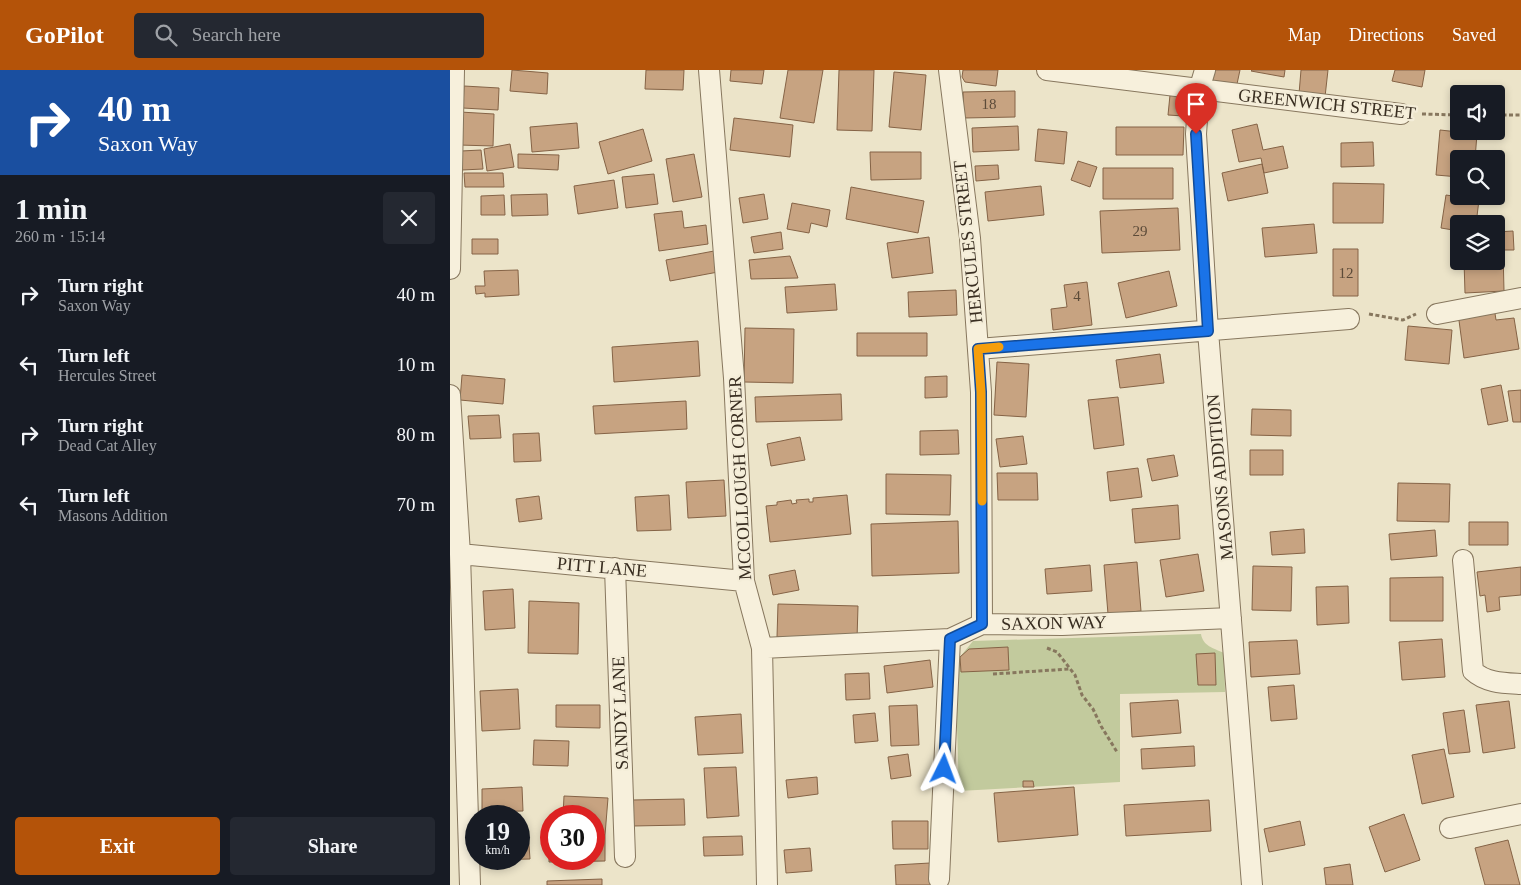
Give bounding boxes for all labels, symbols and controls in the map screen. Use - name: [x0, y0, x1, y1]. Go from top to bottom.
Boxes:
- search box: [134, 13, 484, 58]
- icon: search: [152, 21, 180, 49]
- text: GoPilot: [25, 22, 104, 48]
- text: Search here: [192, 24, 281, 45]
- text: Map: [1288, 25, 1321, 45]
- text: Directions: [1349, 25, 1424, 45]
- text: Saved: [1452, 25, 1496, 45]
- pin: [1175, 83, 1217, 134]
- street label: GREENWICH STREET: [1237, 85, 1417, 123]
- map controls: [1450, 85, 1505, 270]
- button: sound: [1450, 85, 1505, 140]
- icon: right: [15, 90, 80, 155]
- text: 40 m: [98, 90, 171, 129]
- icon: arrive: [1182, 90, 1210, 118]
- house number: 18: [982, 96, 997, 112]
- text: Saxon Way: [98, 131, 198, 156]
- button: search: [1450, 150, 1505, 205]
- street label: HERCULES STREET: [950, 160, 986, 324]
- text: 1 min: [15, 192, 88, 225]
- button: close: [383, 192, 435, 244]
- button: layers: [1450, 215, 1505, 270]
- house number: 29: [1133, 223, 1148, 239]
- text: 260 m · 15:14: [15, 228, 105, 245]
- house number: 12: [1339, 265, 1354, 281]
- text: Turn right: [58, 275, 143, 296]
- icon: right: [15, 281, 43, 309]
- text: 40 m: [396, 284, 435, 305]
- house number: 4: [1073, 288, 1081, 304]
- text: Saxon Way: [58, 297, 131, 314]
- text: Turn left: [58, 345, 130, 366]
- icon: left: [15, 351, 43, 379]
- text: 10 m: [396, 354, 435, 375]
- text: Hercules Street: [58, 367, 156, 384]
- street label: MCCOLLOUGH CORNER: [725, 375, 755, 581]
- street label: MASONS ADDITION: [1203, 393, 1237, 561]
- text: Turn right: [58, 415, 143, 436]
- icon: right: [15, 421, 43, 449]
- text: 80 m: [396, 424, 435, 445]
- text: Dead Cat Alley: [58, 437, 157, 454]
- text: Turn left: [58, 485, 130, 506]
- icon: left: [15, 491, 43, 519]
- text: 70 m: [396, 494, 435, 515]
- text: Masons Addition: [58, 507, 168, 524]
- street label: PITT LANE: [556, 553, 648, 581]
- street label: SAXON WAY: [1001, 612, 1107, 634]
- street label: SANDY LANE: [608, 656, 632, 770]
- position arrow: [917, 742, 969, 794]
- speed limit sign: 30: [540, 805, 605, 870]
- button: Exit: [15, 817, 220, 875]
- button: Share: [230, 817, 435, 875]
- text: 19: [485, 818, 510, 845]
- text: km/h: [485, 843, 510, 857]

